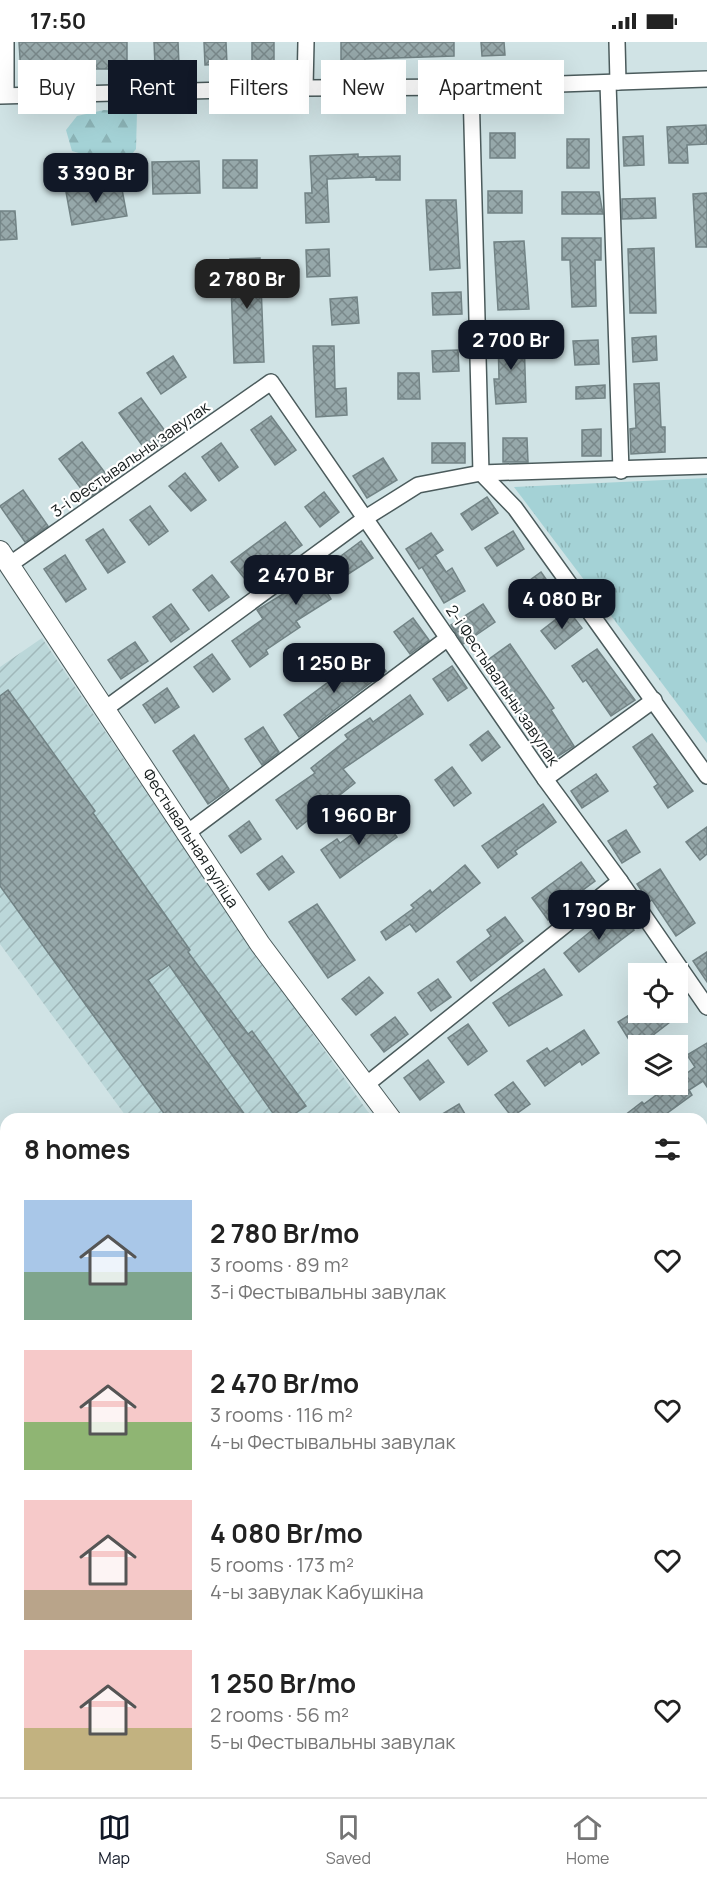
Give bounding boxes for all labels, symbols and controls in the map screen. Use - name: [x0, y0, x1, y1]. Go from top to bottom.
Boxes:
- text: 17:50: [30, 6, 86, 36]
- chip: Buy: [18, 60, 96, 114]
- chip: Rent: [108, 60, 197, 114]
- chip: Filters: [209, 60, 309, 114]
- chip: New: [321, 60, 406, 114]
- chip: Apartment: [418, 60, 564, 114]
- pin: 3 390 Br: [34, 153, 158, 204]
- text: 3 390 Br: [57, 159, 135, 186]
- pin: 2 780 Br: [185, 259, 309, 310]
- text: 2 780 Br: [209, 265, 285, 292]
- pin: 2 700 Br: [449, 320, 573, 371]
- text: 2 700 Br: [472, 326, 550, 353]
- street label: 3-і Фестывальны завулак: [46, 395, 214, 522]
- pin: 2 470 Br: [234, 555, 358, 606]
- text: 2 470 Br: [258, 561, 334, 588]
- pin: 4 080 Br: [500, 579, 624, 630]
- text: 4 080 Br: [522, 585, 602, 612]
- street label: 2-і Фестывальны завулак: [441, 600, 566, 770]
- pin: 1 250 Br: [272, 643, 396, 694]
- text: 1 250 Br: [297, 649, 371, 676]
- street label: Фестывальная вуліца: [138, 764, 244, 912]
- pin: 1 960 Br: [297, 795, 421, 846]
- text: 1 960 Br: [321, 801, 397, 828]
- pin: 1 790 Br: [537, 890, 661, 941]
- text: 1 790 Br: [562, 896, 636, 923]
- map controls: [628, 963, 688, 1095]
- button: locate: [628, 963, 688, 1023]
- button: layers: [628, 1035, 688, 1095]
- text: 8 homes: [24, 1131, 130, 1167]
- icon: filters: [651, 1133, 684, 1166]
- text: 2 780 Br/mo: [210, 1215, 359, 1251]
- icon: home: [72, 1224, 144, 1296]
- icon: heart: [651, 1244, 684, 1277]
- text: 3 rooms · 89 m²: [210, 1251, 349, 1278]
- text: 3-і Фестывальны завулак: [210, 1278, 446, 1305]
- text: 2 470 Br/mo: [210, 1365, 359, 1401]
- icon: home: [72, 1374, 144, 1446]
- icon: heart: [651, 1394, 684, 1427]
- text: 3 rooms · 116 m²: [210, 1401, 353, 1428]
- text: 4-ы Фестывальны завулак: [210, 1428, 455, 1455]
- text: 4 080 Br/mo: [210, 1515, 363, 1551]
- icon: home: [72, 1524, 144, 1596]
- icon: heart: [651, 1544, 684, 1577]
- text: 5 rooms · 173 m²: [210, 1551, 354, 1578]
- text: 4-ы завулак Кабушкіна: [210, 1578, 424, 1605]
- text: 1 250 Br/mo: [210, 1665, 356, 1701]
- icon: home: [72, 1674, 144, 1746]
- icon: heart: [651, 1694, 684, 1727]
- text: 2 rooms · 56 m²: [210, 1701, 349, 1728]
- text: 5-ы Фестывальны завулак: [210, 1728, 455, 1755]
- tab: Map: [98, 1811, 131, 1869]
- tab: Saved: [326, 1811, 371, 1869]
- tab: Home: [566, 1811, 609, 1869]

